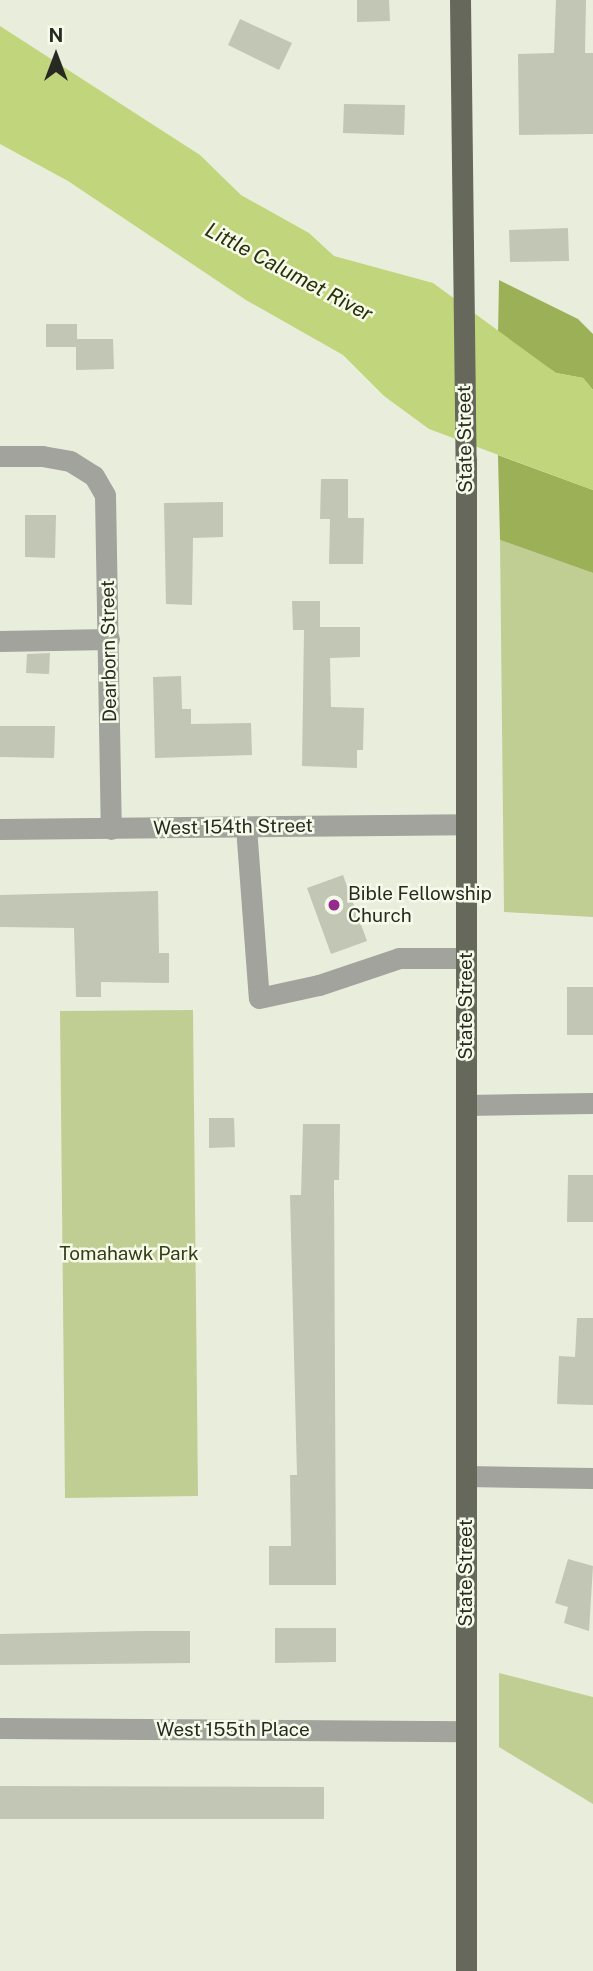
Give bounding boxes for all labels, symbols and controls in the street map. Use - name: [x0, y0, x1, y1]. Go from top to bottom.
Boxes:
- north arrow: [21, 21, 91, 91]
- text: N: [49, 24, 63, 46]
- water label: Little Calumet River: [201, 217, 377, 327]
- street label: State Street: [453, 385, 477, 493]
- street label: Dearborn Street: [96, 580, 122, 722]
- street label: West 154th Street: [153, 814, 313, 840]
- place label: Bible Fellowship Church: [348, 883, 492, 927]
- marker: Bible Fellowship Church: [326, 897, 342, 913]
- street label: State Street: [455, 952, 477, 1060]
- park label: Tomahawk Park: [59, 1243, 199, 1265]
- street label: State Street: [455, 1519, 477, 1627]
- street label: West 155th Place: [156, 1719, 310, 1741]

